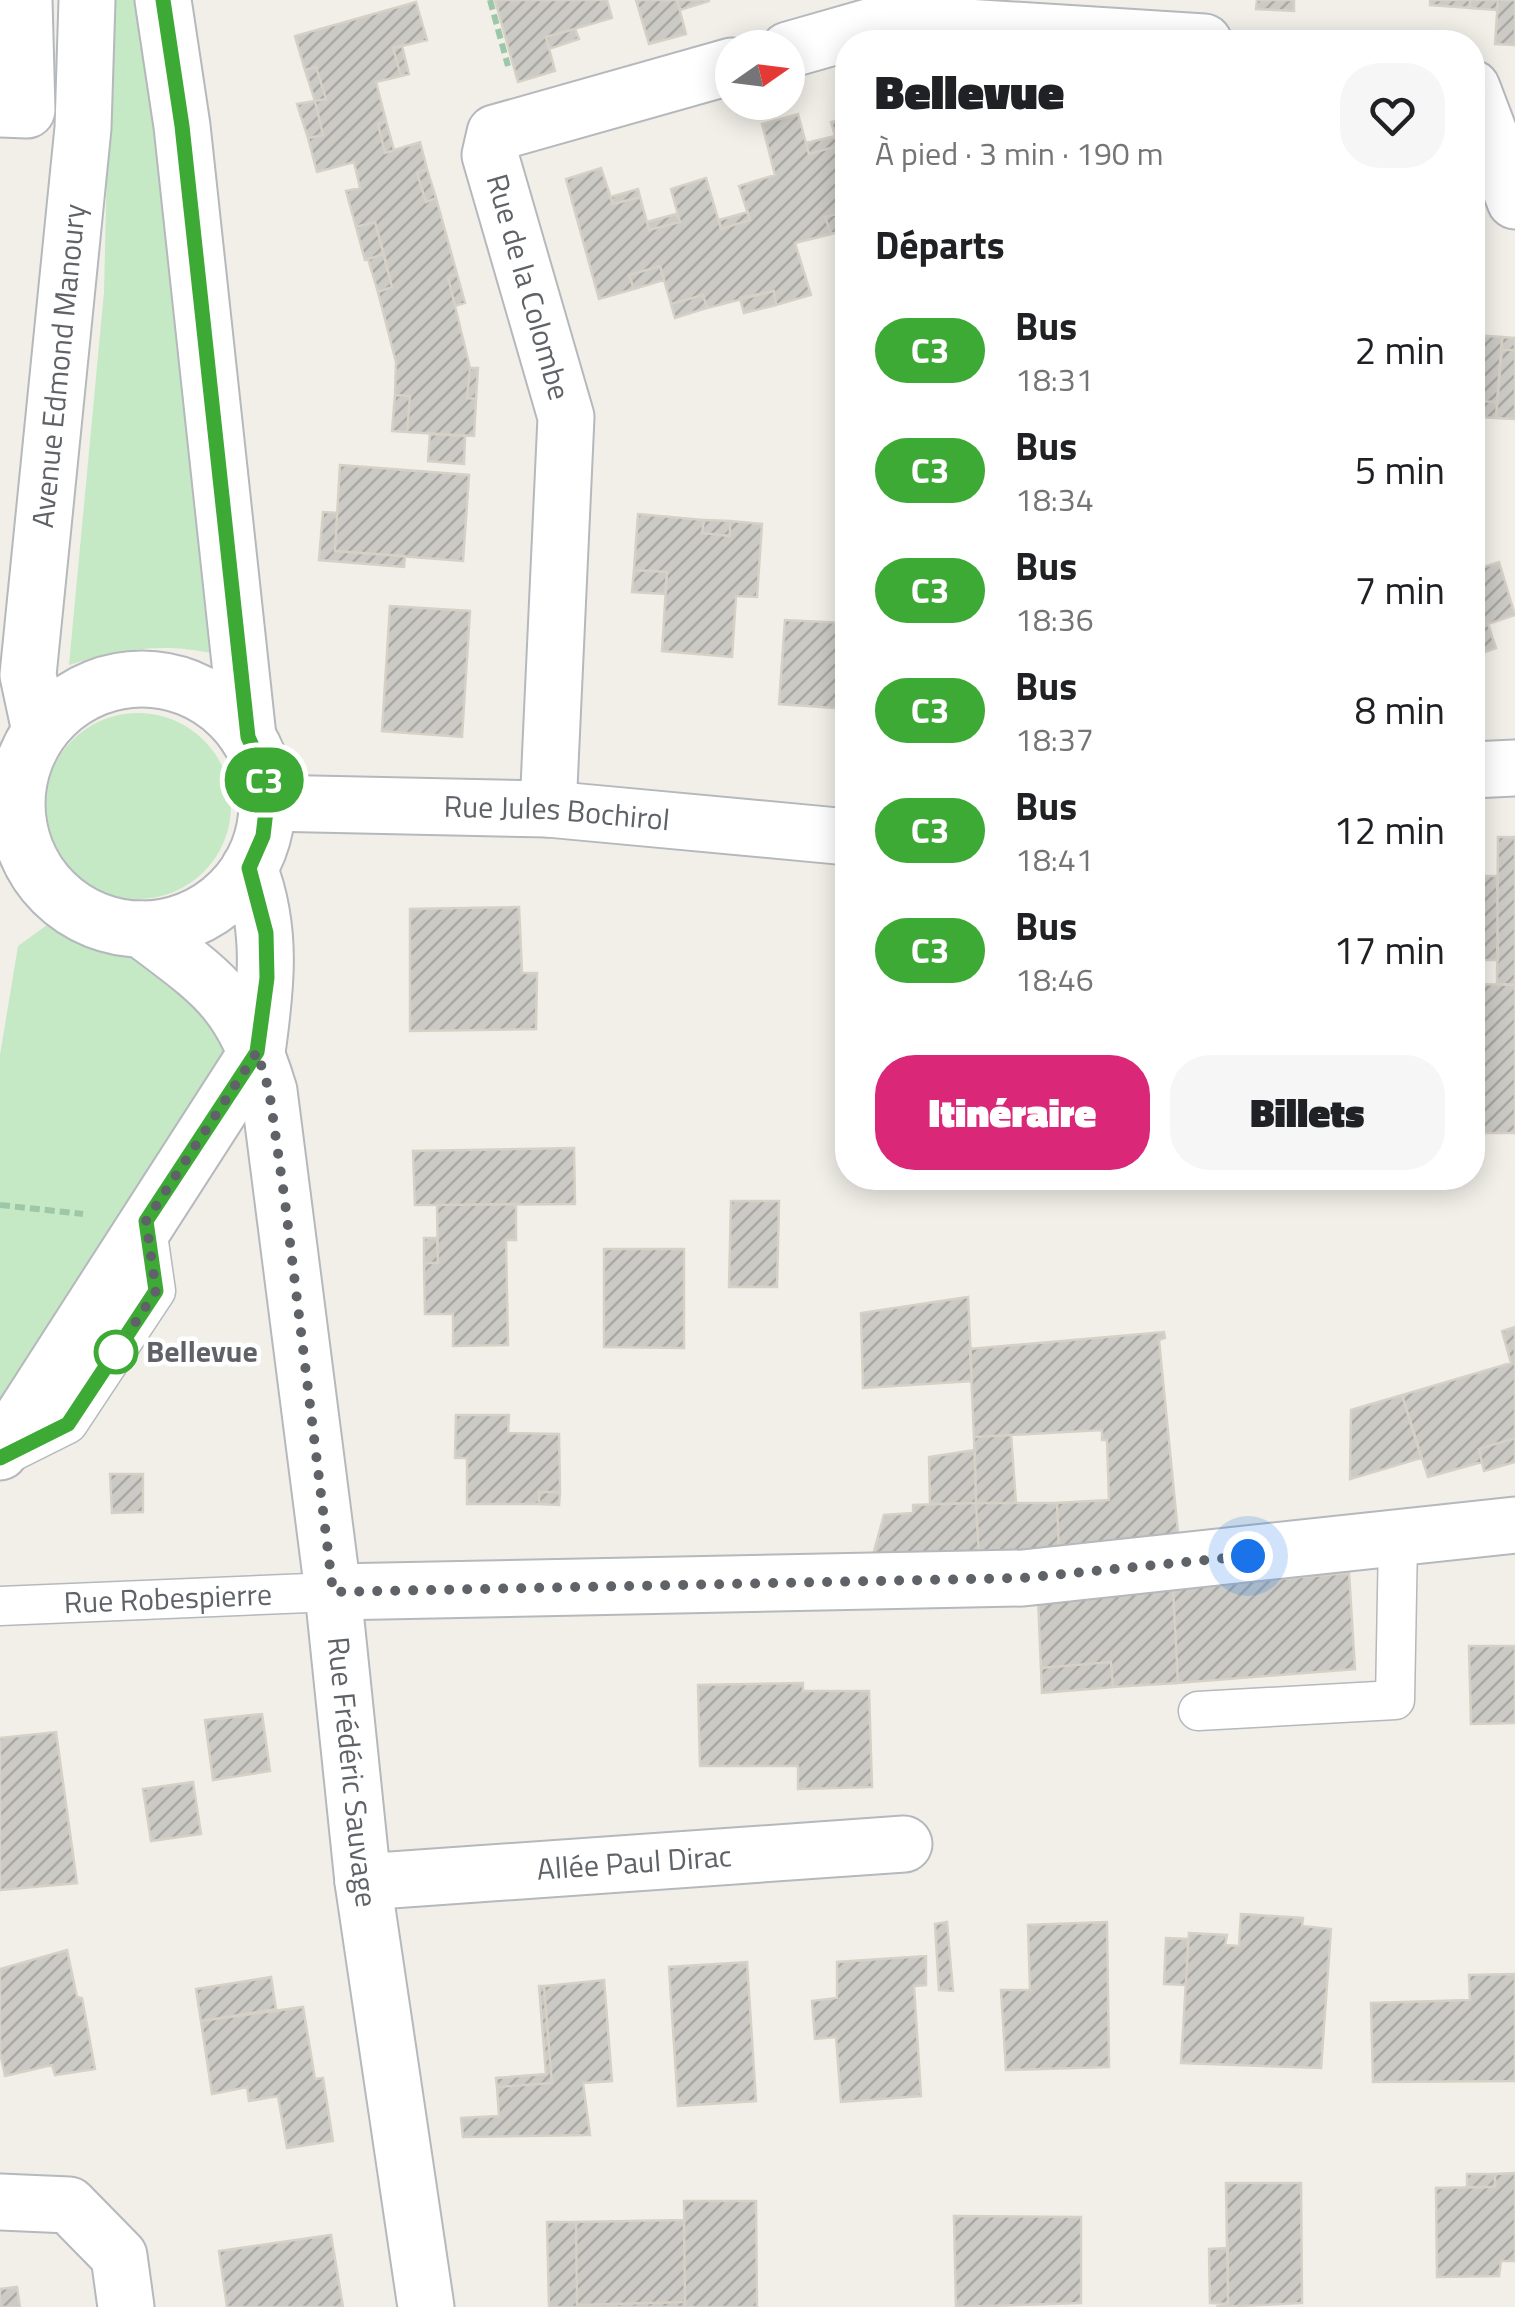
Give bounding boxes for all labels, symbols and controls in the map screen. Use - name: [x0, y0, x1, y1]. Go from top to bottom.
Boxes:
- north arrow: [715, 30, 805, 120]
- map controls: [715, 30, 805, 120]
- text: Bellevue: [875, 55, 1064, 128]
- button: heart: [1340, 63, 1445, 168]
- text: À pied · 3 min · 190 m: [875, 129, 1164, 177]
- street label: Rue de la Colombe: [475, 168, 583, 405]
- street label: Avenue Edmond Manoury: [19, 202, 97, 530]
- text: Départs: [875, 216, 1005, 274]
- text: Bus: [1015, 297, 1077, 355]
- text: 2 min: [1355, 321, 1445, 379]
- text: C3: [911, 323, 949, 377]
- text: 18:31: [1015, 355, 1094, 403]
- text: Bus: [1015, 417, 1077, 475]
- text: 5 min: [1355, 441, 1445, 499]
- text: C3: [911, 443, 949, 497]
- text: 18:34: [1015, 475, 1094, 523]
- text: Bus: [1015, 537, 1077, 595]
- text: 7 min: [1355, 561, 1445, 619]
- text: C3: [911, 563, 949, 617]
- text: 18:36: [1015, 595, 1094, 643]
- text: Bus: [1015, 657, 1077, 715]
- text: 8 min: [1355, 681, 1445, 739]
- text: C3: [911, 683, 949, 737]
- text: 18:37: [1015, 715, 1094, 763]
- line badge: C3: [219, 748, 309, 812]
- text: C3: [245, 753, 283, 807]
- text: Bus: [1015, 777, 1077, 835]
- street label: Rue Jules Bochirol: [443, 783, 672, 842]
- text: 12 min: [1334, 801, 1445, 859]
- text: C3: [911, 803, 949, 857]
- text: 18:41: [1015, 835, 1094, 883]
- text: Bus: [1015, 897, 1077, 955]
- text: 17 min: [1334, 921, 1445, 979]
- text: C3: [911, 923, 949, 977]
- text: 18:46: [1015, 955, 1094, 1003]
- button: Itinéraire: [875, 1055, 1150, 1170]
- button: Billets: [1170, 1055, 1445, 1170]
- place label: Bellevue: [146, 1328, 258, 1374]
- marker: Bellevue: [95, 1331, 137, 1373]
- your location: [1223, 1531, 1273, 1581]
- street label: Rue Robespierre: [63, 1571, 273, 1625]
- street label: Rue Frédéric Sauvage: [316, 1635, 390, 1910]
- street label: Allée Paul Dirac: [535, 1832, 733, 1892]

